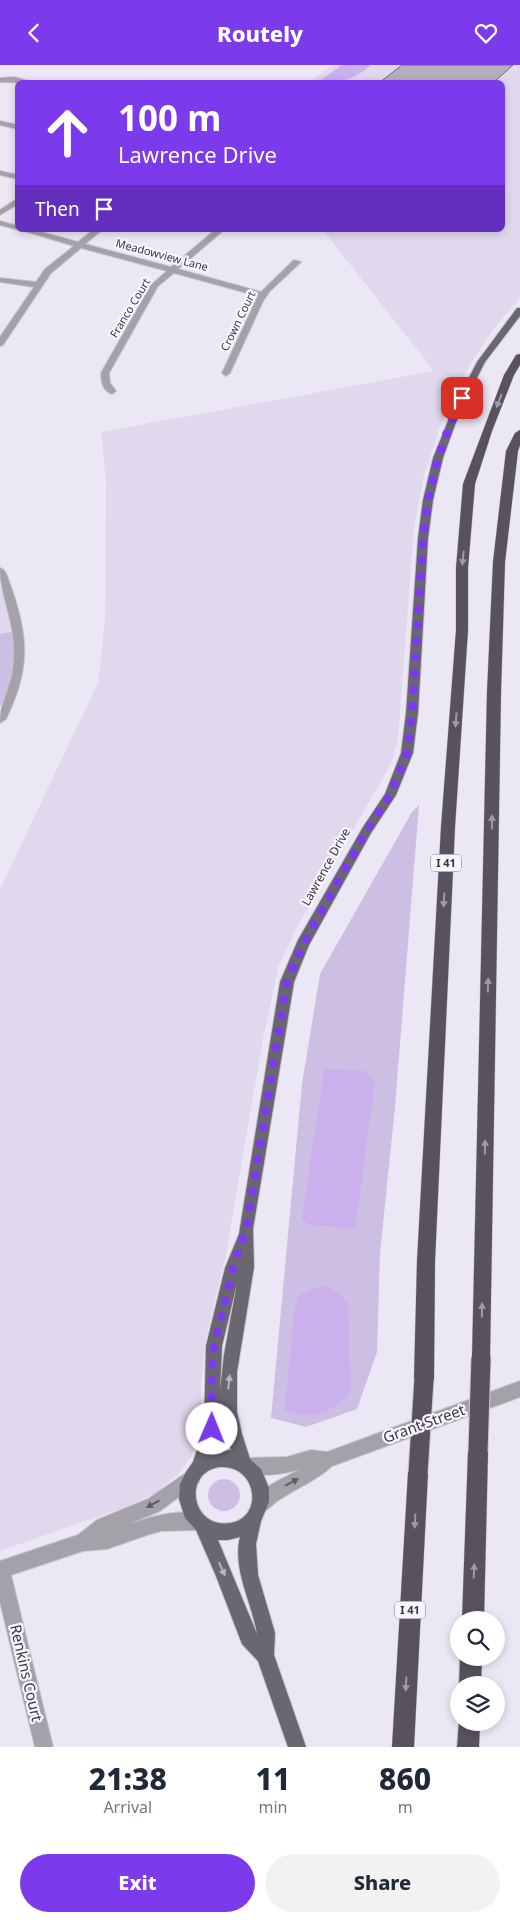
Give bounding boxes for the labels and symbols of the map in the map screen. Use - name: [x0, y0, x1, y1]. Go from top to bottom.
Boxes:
- street label: Meadowview Lane: [114, 235, 210, 274]
- street label: Franco Court: [106, 275, 153, 340]
- street label: Crown Court: [217, 288, 259, 353]
- pin: [441, 377, 483, 419]
- one-way arrow: [495, 394, 503, 408]
- one-way arrow: [459, 550, 467, 566]
- one-way arrow: [451, 712, 459, 728]
- one-way arrow: [488, 814, 496, 830]
- street label: Lawrence Drive: [297, 825, 354, 909]
- road number: I 41: [431, 855, 461, 871]
- one-way arrow: [440, 892, 448, 908]
- one-way arrow: [485, 977, 493, 993]
- one-way arrow: [481, 1139, 489, 1155]
- one-way arrow: [478, 1301, 486, 1317]
- one-way arrow: [226, 1374, 234, 1390]
- street label: Grant Street: [380, 1399, 468, 1447]
- position arrow: [185, 1402, 237, 1454]
- one-way arrow: [285, 1478, 300, 1486]
- one-way arrow: [147, 1500, 160, 1509]
- one-way arrow: [411, 1514, 419, 1530]
- one-way arrow: [219, 1562, 227, 1576]
- one-way arrow: [470, 1563, 478, 1579]
- road number: I 41: [395, 1601, 425, 1619]
- street label: Renkins Court: [6, 1622, 48, 1724]
- one-way arrow: [402, 1676, 410, 1692]

